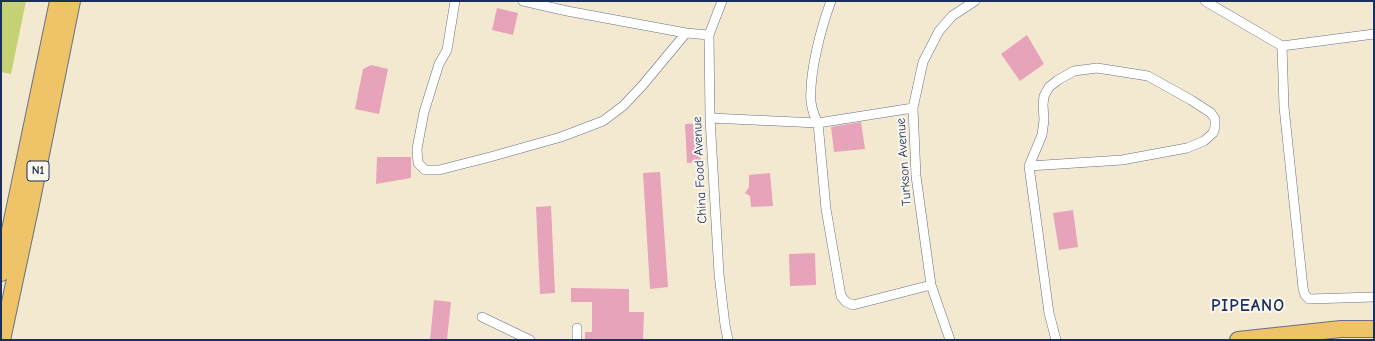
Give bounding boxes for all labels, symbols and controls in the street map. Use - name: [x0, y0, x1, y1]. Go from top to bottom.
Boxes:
- street label: China Food Avenue: [689, 116, 711, 224]
- street label: Turkson Avenue: [893, 117, 915, 207]
- road number: N1: [27, 161, 49, 181]
- district label: PIPEANO: [1211, 296, 1285, 316]

